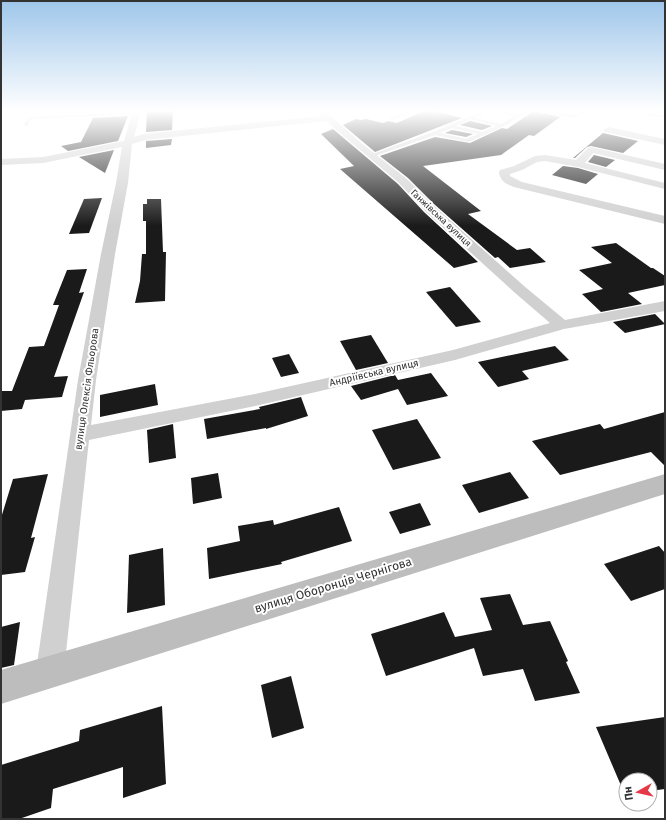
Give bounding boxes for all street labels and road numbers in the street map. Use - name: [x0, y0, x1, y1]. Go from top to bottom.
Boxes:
- street label: Ганжівська вулиця: [409, 187, 473, 249]
- street label: вулиця Олексія Фльорова: [72, 327, 101, 451]
- street label: Андріївська вулиця: [328, 356, 420, 389]
- street label: вулиця Оборонців Чернігова: [253, 554, 413, 616]

